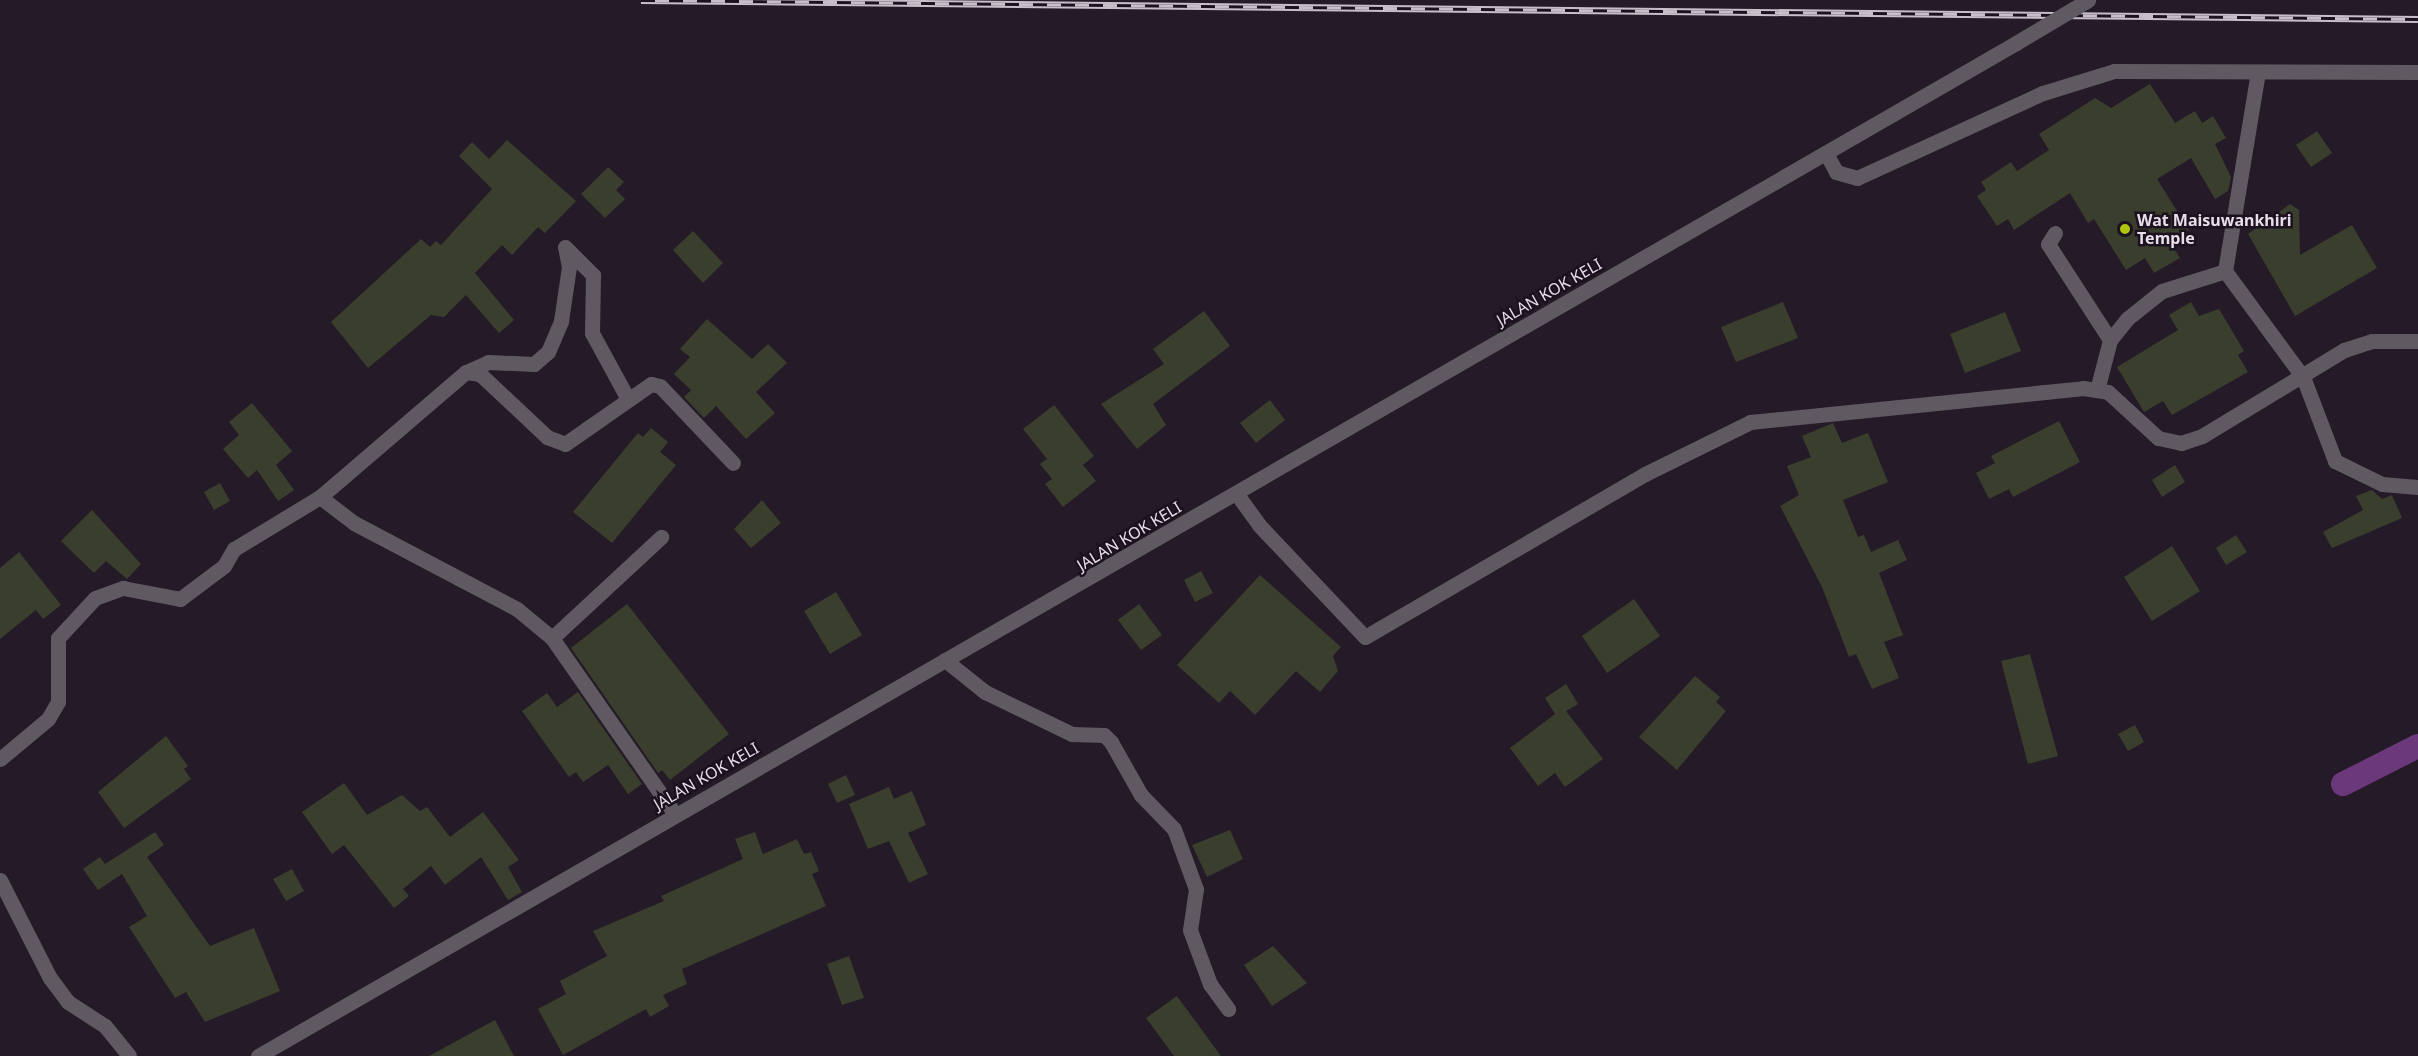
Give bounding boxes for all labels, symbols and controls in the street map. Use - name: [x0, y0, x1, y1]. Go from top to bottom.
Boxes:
- place label: Wat Maisuwankhiri Temple: [2137, 210, 2291, 248]
- marker: Wat Maisuwankhiri Temple: [2118, 222, 2132, 236]
- street label: JALAN KOK KELI: [1493, 254, 1605, 330]
- street label: JALAN KOK KELI: [1073, 497, 1185, 575]
- street label: JALAN KOK KELI: [650, 738, 762, 814]

